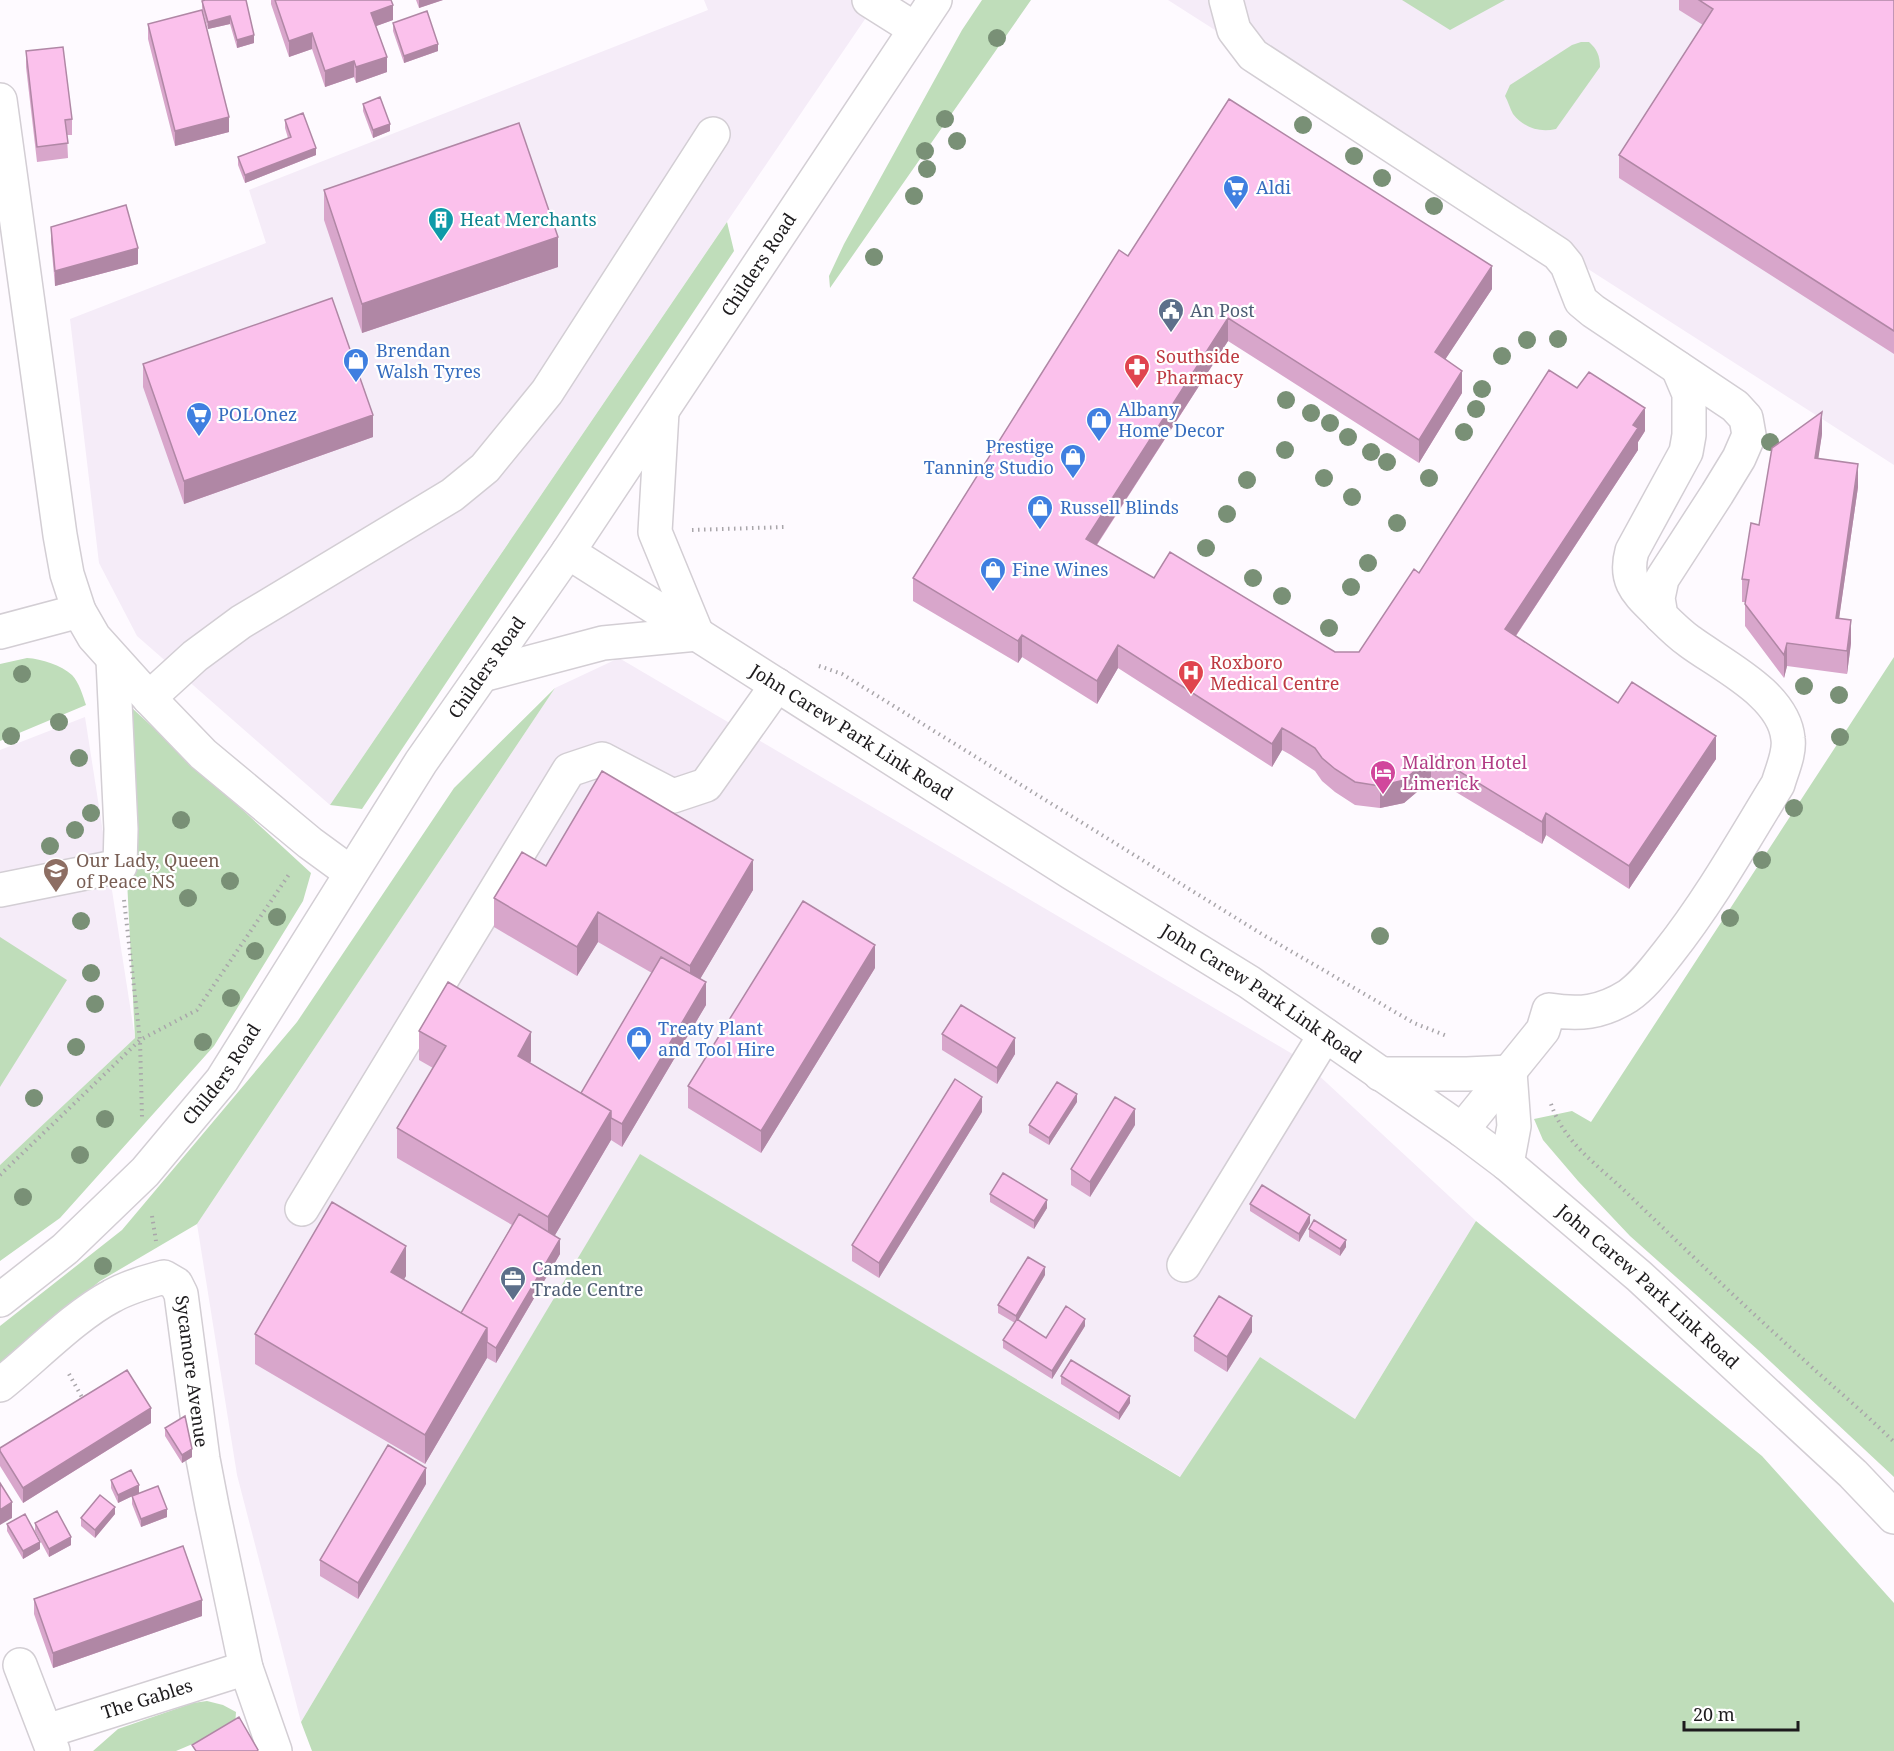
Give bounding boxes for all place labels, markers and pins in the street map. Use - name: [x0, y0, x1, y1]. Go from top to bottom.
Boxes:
- supermarket icon: Aldi: [1221, 173, 1251, 211]
- place label: Aldi: [1256, 175, 1291, 199]
- building icon: Heat Merchants: [426, 205, 456, 243]
- place label: Heat Merchants: [460, 207, 597, 231]
- public building icon: An Post: [1156, 296, 1186, 334]
- place label: An Post: [1190, 298, 1255, 322]
- place label: Brendan Walsh Tyres: [376, 338, 481, 383]
- place label: Southside Pharmacy: [1156, 344, 1244, 389]
- shop icon: Brendan Walsh Tyres: [341, 346, 371, 384]
- pharmacy icon: Southside Pharmacy: [1122, 352, 1152, 390]
- place label: Albany Home Decor: [1118, 397, 1225, 442]
- supermarket icon: POLOnez: [184, 400, 214, 438]
- place label: POLOnez: [218, 402, 297, 426]
- shop icon: Albany Home Decor: [1084, 405, 1114, 443]
- place label: Prestige Tanning Studio: [924, 434, 1054, 479]
- shop icon: Prestige Tanning Studio: [1058, 442, 1088, 480]
- shop icon: Russell Blinds: [1025, 493, 1055, 531]
- place label: Russell Blinds: [1060, 495, 1179, 519]
- shop icon: Fine Wines: [978, 555, 1008, 593]
- place label: Fine Wines: [1012, 557, 1108, 581]
- place label: Roxboro Medical Centre: [1210, 650, 1339, 695]
- hospital icon: Roxboro Medical Centre: [1176, 658, 1206, 696]
- place label: Maldron Hotel Limerick: [1402, 750, 1527, 795]
- hotel icon: Maldron Hotel Limerick: [1368, 758, 1398, 796]
- place label: Our Lady, Queen of Peace NS: [76, 848, 220, 893]
- school or university icon: Our Lady, Queen of Peace NS: [41, 856, 71, 894]
- place label: Treaty Plant and Tool Hire: [658, 1016, 775, 1061]
- shop icon: Treaty Plant and Tool Hire: [624, 1024, 654, 1062]
- place label: Camden Trade Centre: [532, 1256, 643, 1301]
- office icon: Camden Trade Centre: [498, 1264, 528, 1302]

